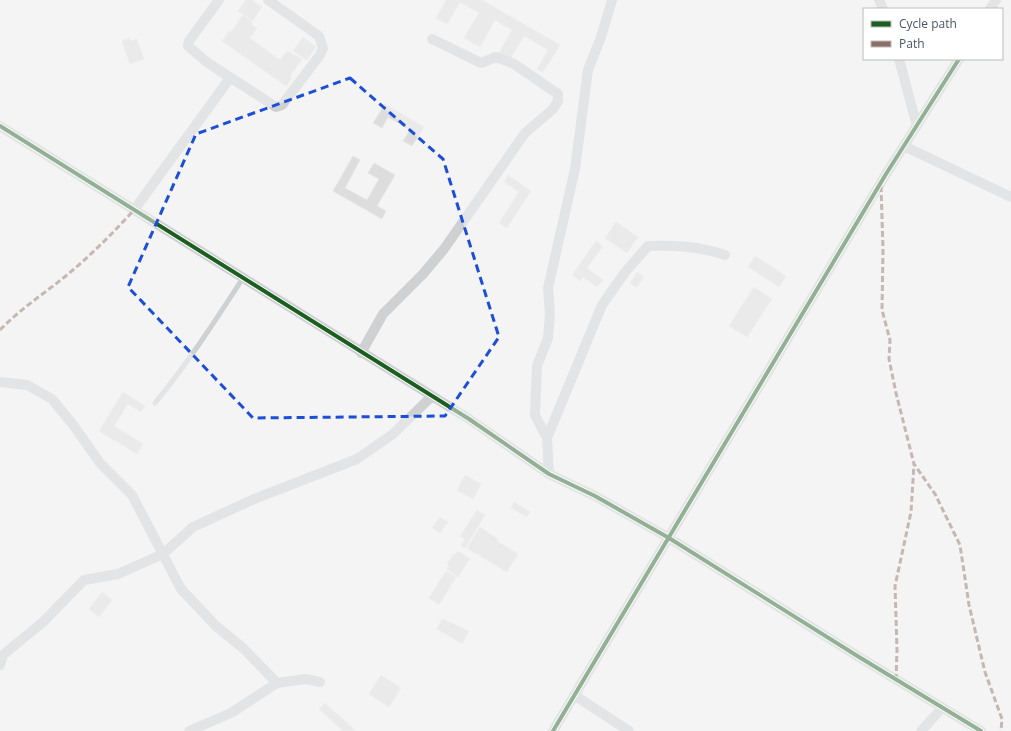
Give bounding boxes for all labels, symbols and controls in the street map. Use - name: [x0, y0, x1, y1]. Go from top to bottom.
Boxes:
- legend: [863, 8, 1003, 60]
- text: Cycle path: [899, 15, 957, 32]
- text: Path: [899, 35, 925, 52]

